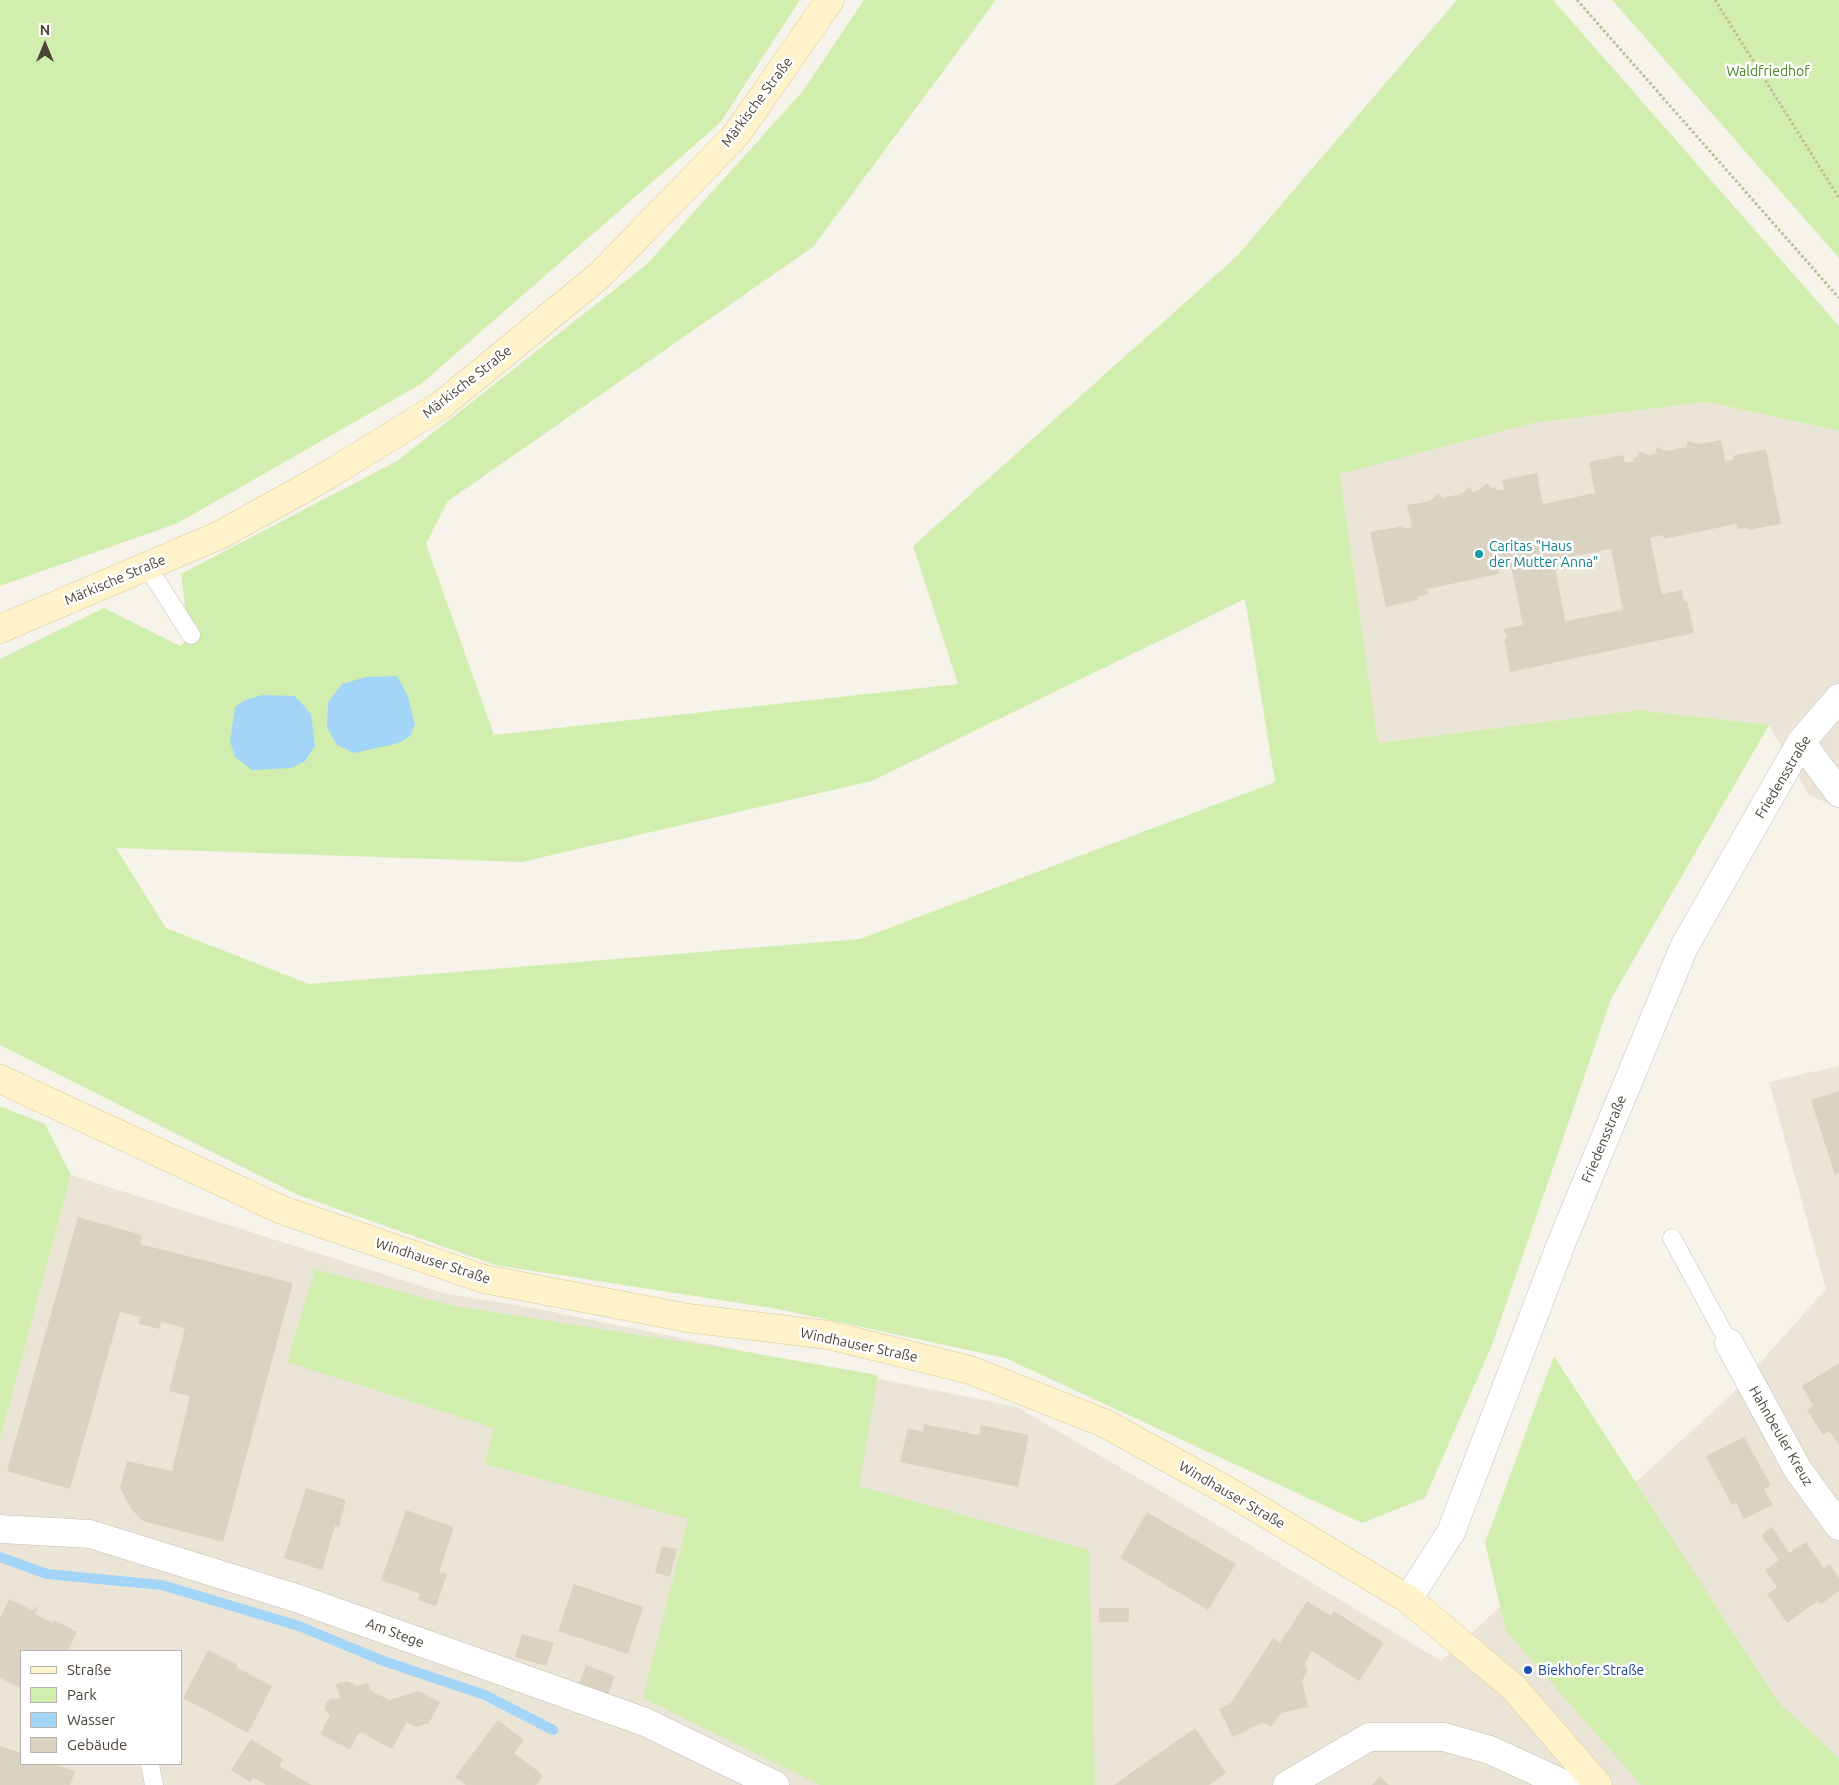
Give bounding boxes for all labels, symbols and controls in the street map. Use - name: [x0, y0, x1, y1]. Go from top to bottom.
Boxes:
- north arrow: [20, 20, 70, 70]
- text: N: [40, 22, 50, 38]
- street label: Märkische Straße: [718, 54, 796, 150]
- park label: Waldfriedhof: [1726, 63, 1810, 79]
- street label: Märkische Straße: [419, 342, 515, 422]
- place label: Caritas "Haus der Mutter Anna": [1489, 538, 1598, 570]
- marker: Caritas "Haus der Mutter Anna": [1473, 548, 1485, 560]
- street label: Märkische Straße: [62, 551, 168, 609]
- street label: Friedensstraße: [1752, 732, 1814, 822]
- street label: Friedensstraße: [1578, 1093, 1630, 1185]
- street label: Windhauser Straße: [373, 1234, 493, 1288]
- street label: Windhauser Straße: [799, 1324, 919, 1366]
- street label: Hahnbeuler Kreuz: [1746, 1383, 1816, 1489]
- street label: Windhauser Straße: [1176, 1458, 1288, 1532]
- street label: Am Stege: [364, 1615, 426, 1651]
- legend: [20, 1650, 182, 1765]
- text: Straße: [67, 1661, 111, 1678]
- place label: Biekhofer Straße: [1538, 1662, 1644, 1678]
- marker: Biekhofer Straße: [1522, 1664, 1534, 1676]
- text: Park: [67, 1686, 97, 1703]
- text: Wasser: [67, 1711, 115, 1728]
- text: Gebäude: [67, 1736, 127, 1753]

